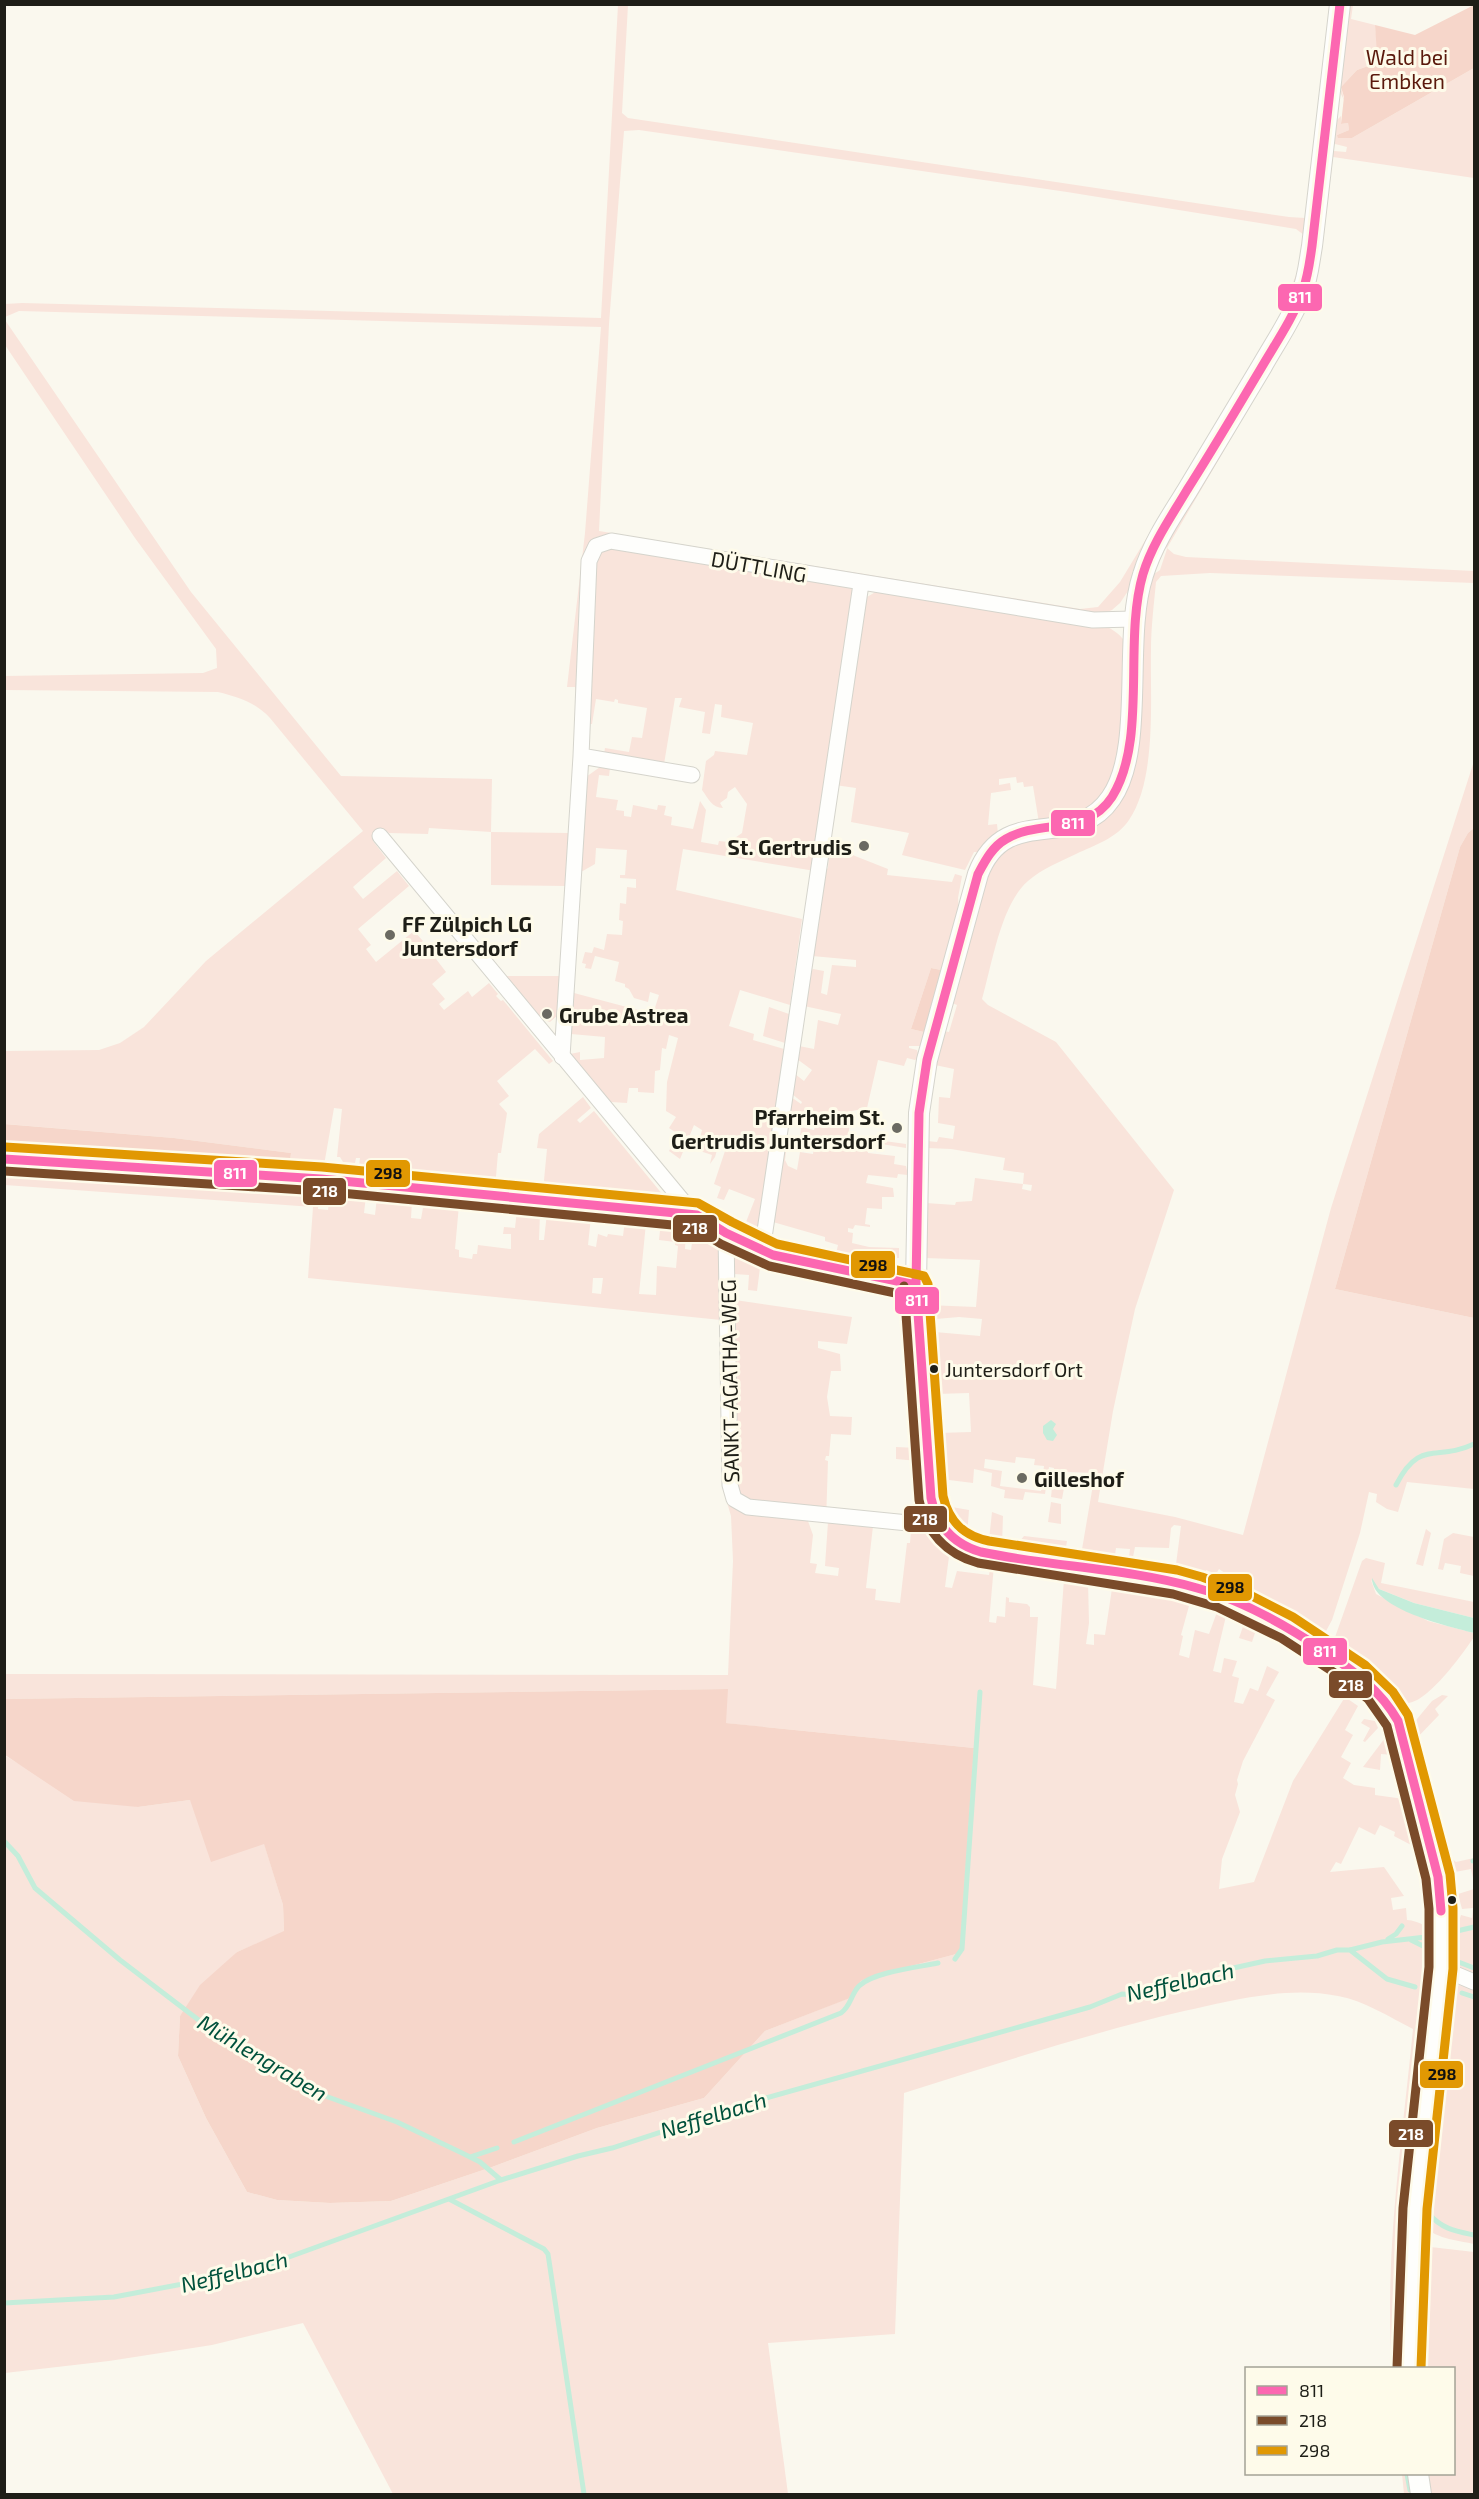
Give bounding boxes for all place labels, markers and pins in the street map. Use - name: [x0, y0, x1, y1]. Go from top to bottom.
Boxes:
- place label: St. Gertrudis: [728, 834, 852, 859]
- marker: St. Gertrudis: [857, 839, 871, 853]
- place label: FF Zülpich LG Juntersdorf: [402, 911, 532, 960]
- marker: FF Zülpich LG Juntersdorf: [383, 928, 397, 942]
- place label: Grube Astrea: [559, 1002, 688, 1027]
- marker: Grube Astrea: [540, 1007, 554, 1021]
- place label: Pfarrheim St. Gertrudis Juntersdorf: [671, 1104, 886, 1153]
- marker: Pfarrheim St. Gertrudis Juntersdorf: [890, 1121, 904, 1135]
- place label: Juntersdorf Ort: [945, 1357, 1083, 1381]
- marker: Juntersdorf Ort: [928, 1363, 940, 1375]
- place label: Gilleshof: [1034, 1466, 1124, 1491]
- marker: Gilleshof: [1015, 1471, 1029, 1485]
- unlabelled marker: [1446, 1894, 1458, 1906]

